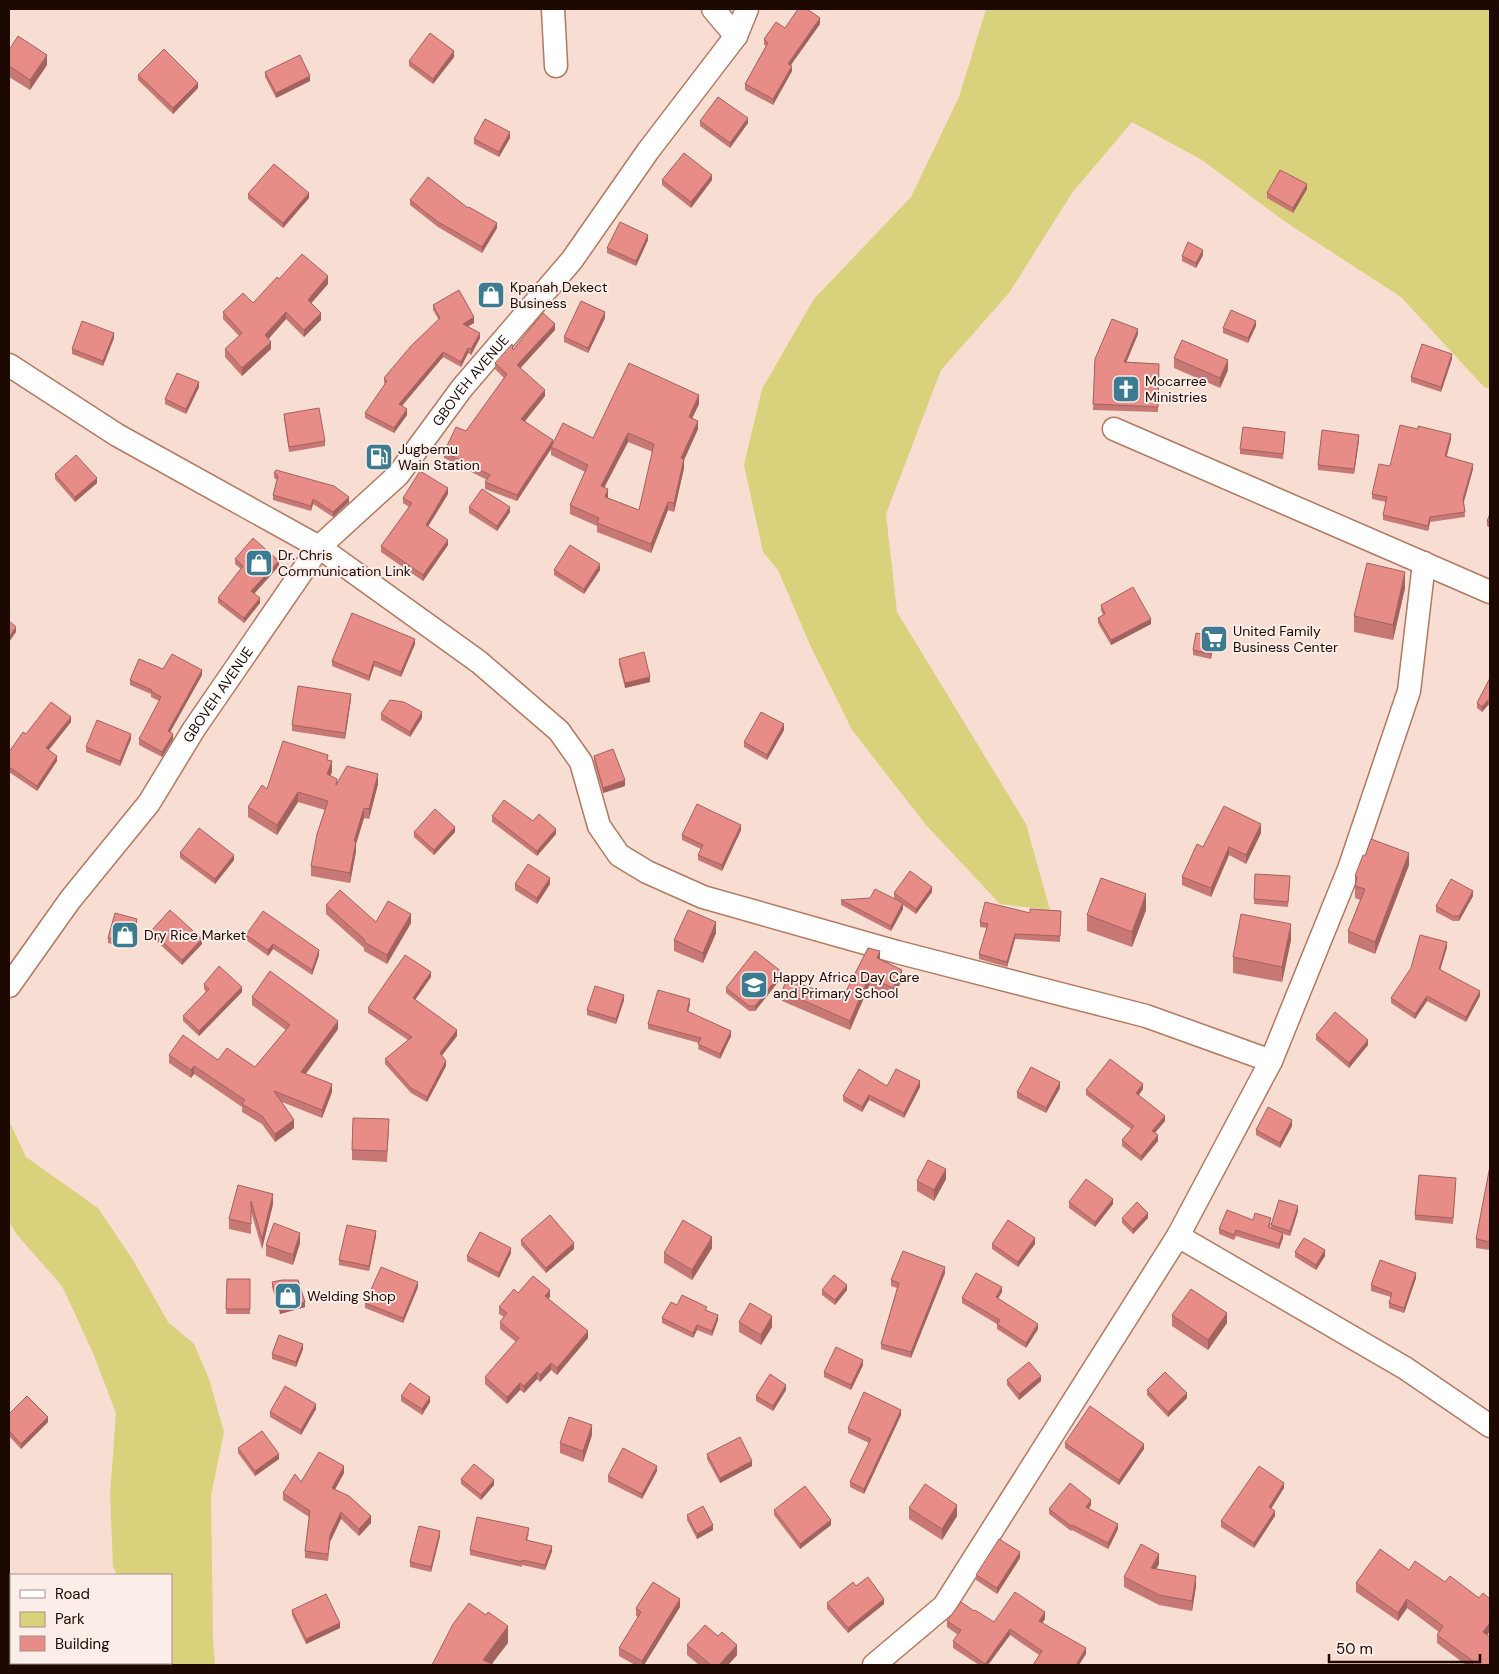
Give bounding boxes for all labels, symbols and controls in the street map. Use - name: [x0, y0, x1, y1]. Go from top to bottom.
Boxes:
- place label: Kpanah Dekect Business: [510, 278, 607, 312]
- shop icon: Kpanah Dekect Business: [476, 280, 506, 310]
- street label: GBOVEH AVENUE: [428, 331, 513, 430]
- place label: Mocarree Ministries: [1145, 372, 1207, 406]
- church icon: Mocarree Ministries: [1111, 374, 1141, 404]
- place label: Jugbemu Wain Station: [398, 440, 480, 474]
- fuel station icon: Jugbemu Wain Station: [364, 442, 394, 472]
- place label: Dr. Chris Communication Link: [278, 546, 411, 580]
- shop icon: Dr. Chris Communication Link: [244, 548, 274, 578]
- place label: United Family Business Center: [1233, 622, 1338, 656]
- supermarket icon: United Family Business Center: [1199, 624, 1229, 654]
- street label: GBOVEH AVENUE: [179, 643, 257, 746]
- shop icon: Dry Rice Market: [110, 920, 140, 950]
- place label: Dry Rice Market: [144, 926, 246, 944]
- place label: Happy Africa Day Care and Primary School: [773, 968, 919, 1002]
- school or university icon: Happy Africa Day Care and Primary School: [739, 970, 769, 1000]
- shop icon: Welding Shop: [273, 1281, 303, 1311]
- place label: Welding Shop: [307, 1287, 396, 1305]
- legend: [10, 1574, 172, 1664]
- text: Road: [55, 1584, 90, 1604]
- text: Park: [55, 1609, 85, 1629]
- scale bar: [1329, 1632, 1480, 1664]
- text: Building: [55, 1634, 110, 1654]
- text: 50 m: [1336, 1639, 1373, 1659]

